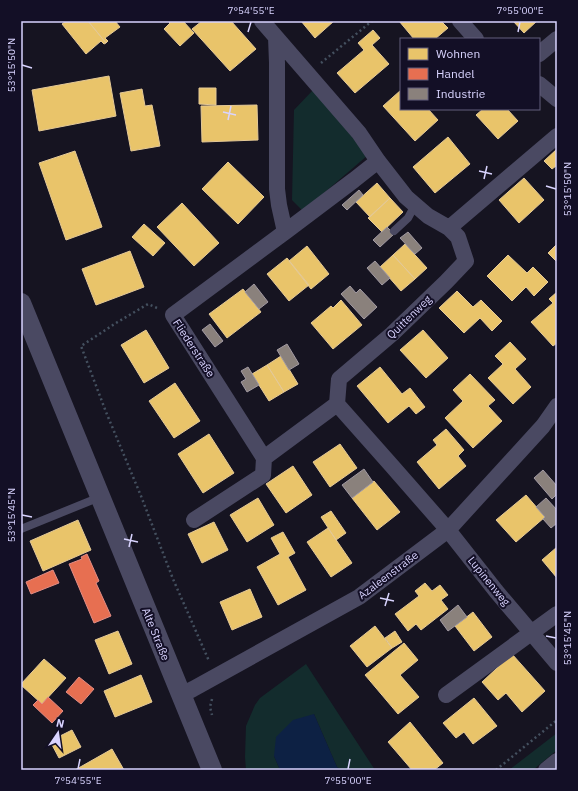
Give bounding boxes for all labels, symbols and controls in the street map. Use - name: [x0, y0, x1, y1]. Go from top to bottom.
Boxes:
- text: 7°54'55"E: [227, 4, 275, 17]
- text: 7°55'00"E: [496, 4, 544, 17]
- text: 53°15'50"N: [5, 38, 18, 92]
- legend: [400, 38, 540, 110]
- text: Wohnen: [436, 46, 480, 61]
- text: Handel: [436, 66, 475, 81]
- text: Industrie: [436, 86, 486, 101]
- text: 53°15'50"N: [561, 162, 574, 216]
- street label: Quittenweg: [384, 292, 434, 342]
- street label: Fliederstraße: [170, 316, 218, 380]
- text: 53°15'45"N: [5, 488, 18, 542]
- street label: Azaleenstraße: [355, 548, 421, 602]
- street label: Lupinenweg: [465, 553, 513, 609]
- street label: Alte Straße: [139, 606, 173, 662]
- text: 53°15'45"N: [561, 611, 574, 665]
- north arrow: [38, 713, 78, 753]
- text: N: [55, 716, 66, 731]
- text: 7°54'55"E: [54, 774, 102, 787]
- text: 7°55'00"E: [324, 774, 372, 787]

